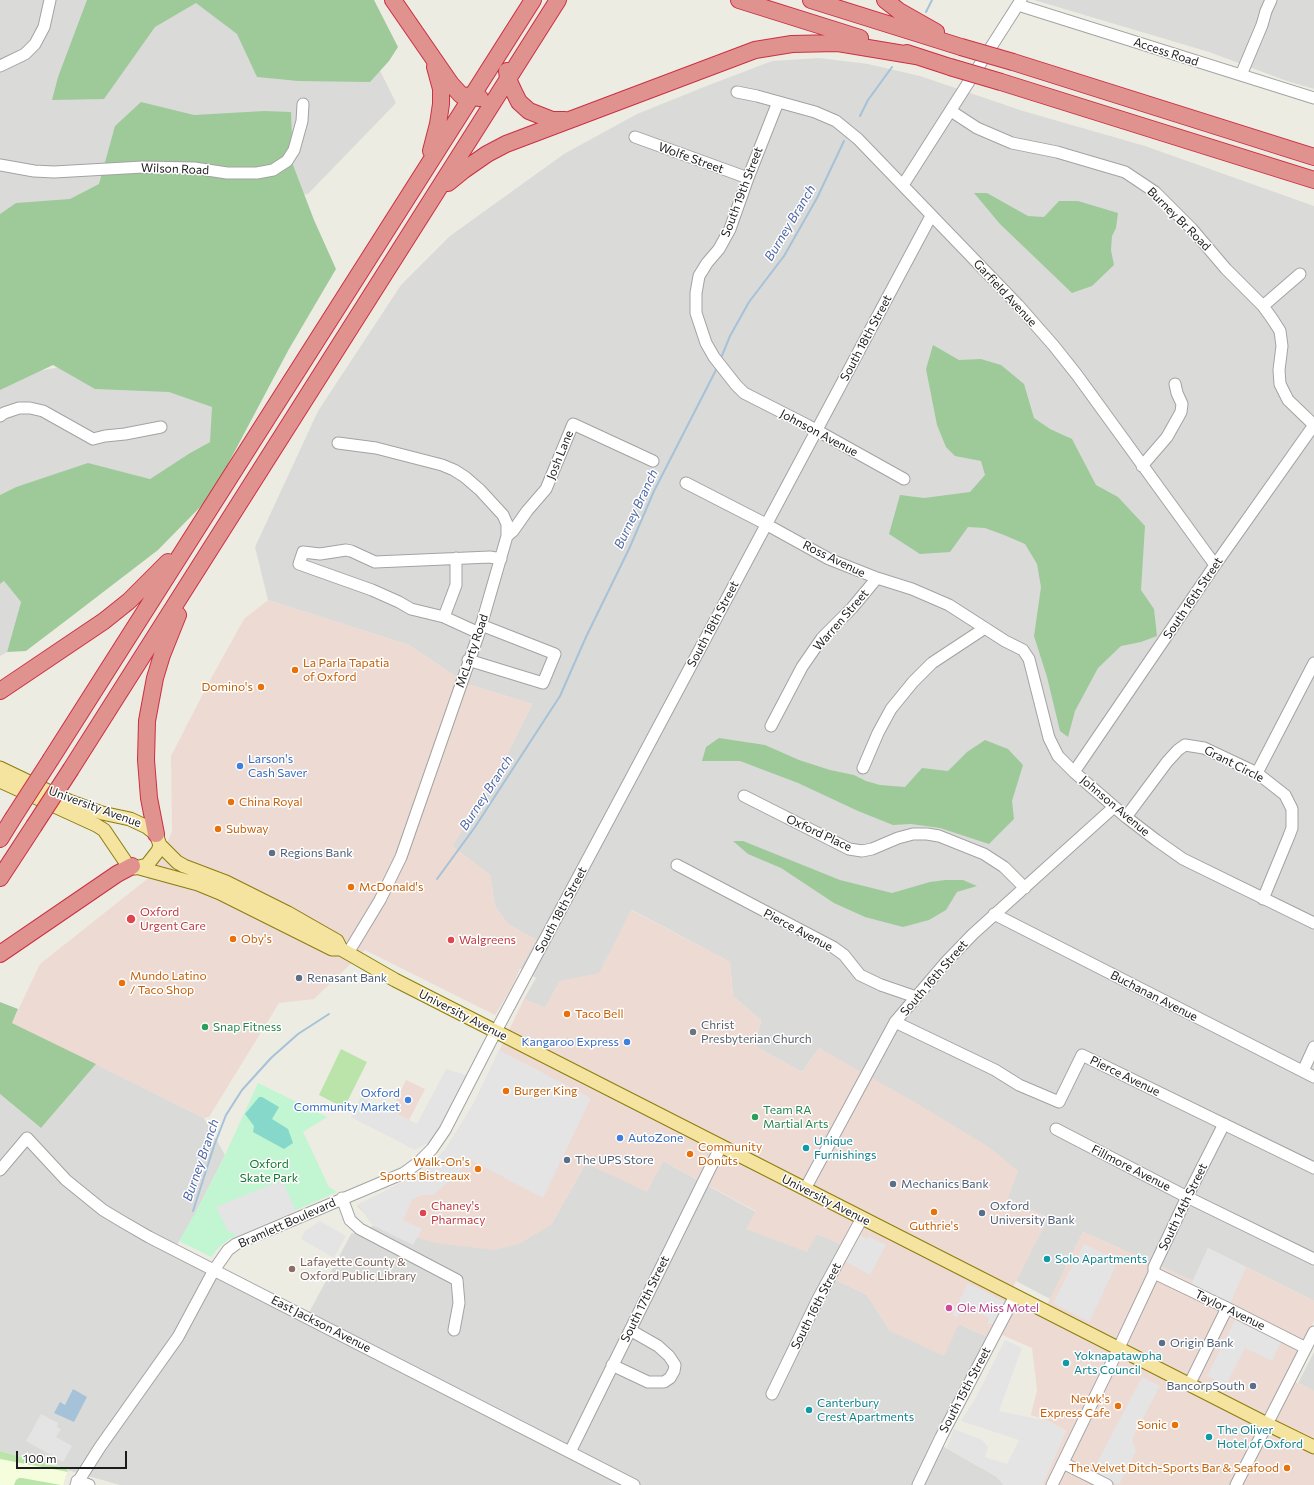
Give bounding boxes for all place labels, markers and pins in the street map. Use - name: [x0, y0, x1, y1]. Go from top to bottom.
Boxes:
- place label: La Parla Tapatia of Oxford: [303, 656, 389, 684]
- marker: La Parla Tapatia of Oxford: [290, 665, 300, 675]
- place label: Domino's: [202, 680, 253, 694]
- marker: Domino's: [256, 682, 266, 692]
- place label: Larson's Cash Saver: [248, 752, 307, 780]
- marker: Larson's Cash Saver: [235, 761, 245, 771]
- place label: China Royal: [239, 795, 303, 809]
- marker: China Royal: [226, 797, 236, 807]
- place label: Subway: [226, 822, 269, 836]
- marker: Subway: [213, 824, 223, 834]
- place label: Regions Bank: [280, 846, 353, 860]
- marker: Regions Bank: [267, 848, 277, 858]
- place label: McDonald's: [359, 880, 423, 894]
- marker: McDonald's: [346, 882, 356, 892]
- place label: Oxford Urgent Care: [140, 905, 206, 933]
- marker: Oxford Urgent Care: [125, 913, 137, 925]
- place label: Oby's: [241, 932, 272, 946]
- place label: Walgreens: [459, 933, 516, 947]
- marker: Oby's: [228, 934, 238, 944]
- marker: Walgreens: [446, 935, 456, 945]
- place label: Mundo Latino / Taco Shop: [130, 969, 207, 997]
- place label: Renasant Bank: [307, 971, 387, 985]
- marker: Renasant Bank: [294, 973, 304, 983]
- marker: Mundo Latino / Taco Shop: [117, 978, 127, 988]
- place label: Taco Bell: [575, 1007, 624, 1021]
- marker: Taco Bell: [562, 1009, 572, 1019]
- place label: Christ Presbyterian Church: [701, 1018, 812, 1046]
- place label: Snap Fitness: [213, 1020, 282, 1034]
- marker: Snap Fitness: [200, 1022, 210, 1032]
- marker: Christ Presbyterian Church: [688, 1027, 698, 1037]
- place label: Kangaroo Express: [521, 1035, 619, 1049]
- marker: Kangaroo Express: [622, 1037, 632, 1047]
- place label: Burger King: [514, 1084, 578, 1098]
- place label: Oxford Community Market: [294, 1086, 400, 1114]
- marker: Burger King: [501, 1086, 511, 1096]
- marker: Oxford Community Market: [403, 1095, 413, 1105]
- place label: Team RA Martial Arts: [763, 1103, 829, 1131]
- marker: Team RA Martial Arts: [750, 1112, 760, 1122]
- place label: AutoZone: [628, 1131, 683, 1145]
- marker: AutoZone: [615, 1133, 625, 1143]
- place label: Unique Furnishings: [814, 1134, 876, 1162]
- place label: Community Donuts: [698, 1140, 762, 1168]
- marker: Unique Furnishings: [801, 1143, 811, 1153]
- marker: Community Donuts: [685, 1149, 695, 1159]
- place label: The UPS Store: [575, 1153, 654, 1167]
- place label: Walk-On's Sports Bistreaux: [380, 1155, 470, 1183]
- marker: The UPS Store: [562, 1155, 572, 1165]
- marker: Walk-On's Sports Bistreaux: [473, 1164, 483, 1174]
- place label: Mechanics Bank: [901, 1177, 989, 1191]
- marker: Mechanics Bank: [888, 1179, 898, 1189]
- place label: Chaney's Pharmacy: [431, 1199, 485, 1227]
- place label: Oxford University Bank: [990, 1199, 1075, 1227]
- marker: Guthrie's: [929, 1207, 939, 1217]
- marker: Chaney's Pharmacy: [418, 1208, 428, 1218]
- marker: Oxford University Bank: [977, 1208, 987, 1218]
- place label: Guthrie's: [909, 1219, 959, 1233]
- place label: Solo Apartments: [1055, 1252, 1147, 1266]
- marker: Solo Apartments: [1042, 1254, 1052, 1264]
- place label: Lafayette County & Oxford Public Library: [300, 1255, 416, 1283]
- marker: Lafayette County & Oxford Public Library: [287, 1264, 297, 1274]
- place label: Ole Miss Motel: [957, 1301, 1039, 1315]
- marker: Ole Miss Motel: [944, 1303, 954, 1313]
- place label: Origin Bank: [1170, 1336, 1234, 1350]
- marker: Origin Bank: [1157, 1338, 1167, 1348]
- place label: Yoknapatawpha Arts Council: [1074, 1349, 1162, 1377]
- marker: Yoknapatawpha Arts Council: [1061, 1358, 1071, 1368]
- place label: BancorpSouth: [1166, 1379, 1245, 1393]
- marker: BancorpSouth: [1248, 1381, 1258, 1391]
- place label: Newk's Express Cafe: [1040, 1392, 1110, 1420]
- place label: Canterbury Crest Apartments: [817, 1396, 914, 1424]
- marker: Newk's Express Cafe: [1113, 1401, 1123, 1411]
- marker: Canterbury Crest Apartments: [804, 1405, 814, 1415]
- place label: Sonic: [1137, 1418, 1167, 1432]
- marker: Sonic: [1170, 1420, 1180, 1430]
- place label: The Oliver Hotel of Oxford: [1217, 1423, 1303, 1451]
- marker: The Oliver Hotel of Oxford: [1204, 1432, 1214, 1442]
- place label: The Velvet Ditch-Sports Bar & Seafood: [1069, 1461, 1279, 1475]
- marker: The Velvet Ditch-Sports Bar & Seafood: [1282, 1463, 1292, 1473]

